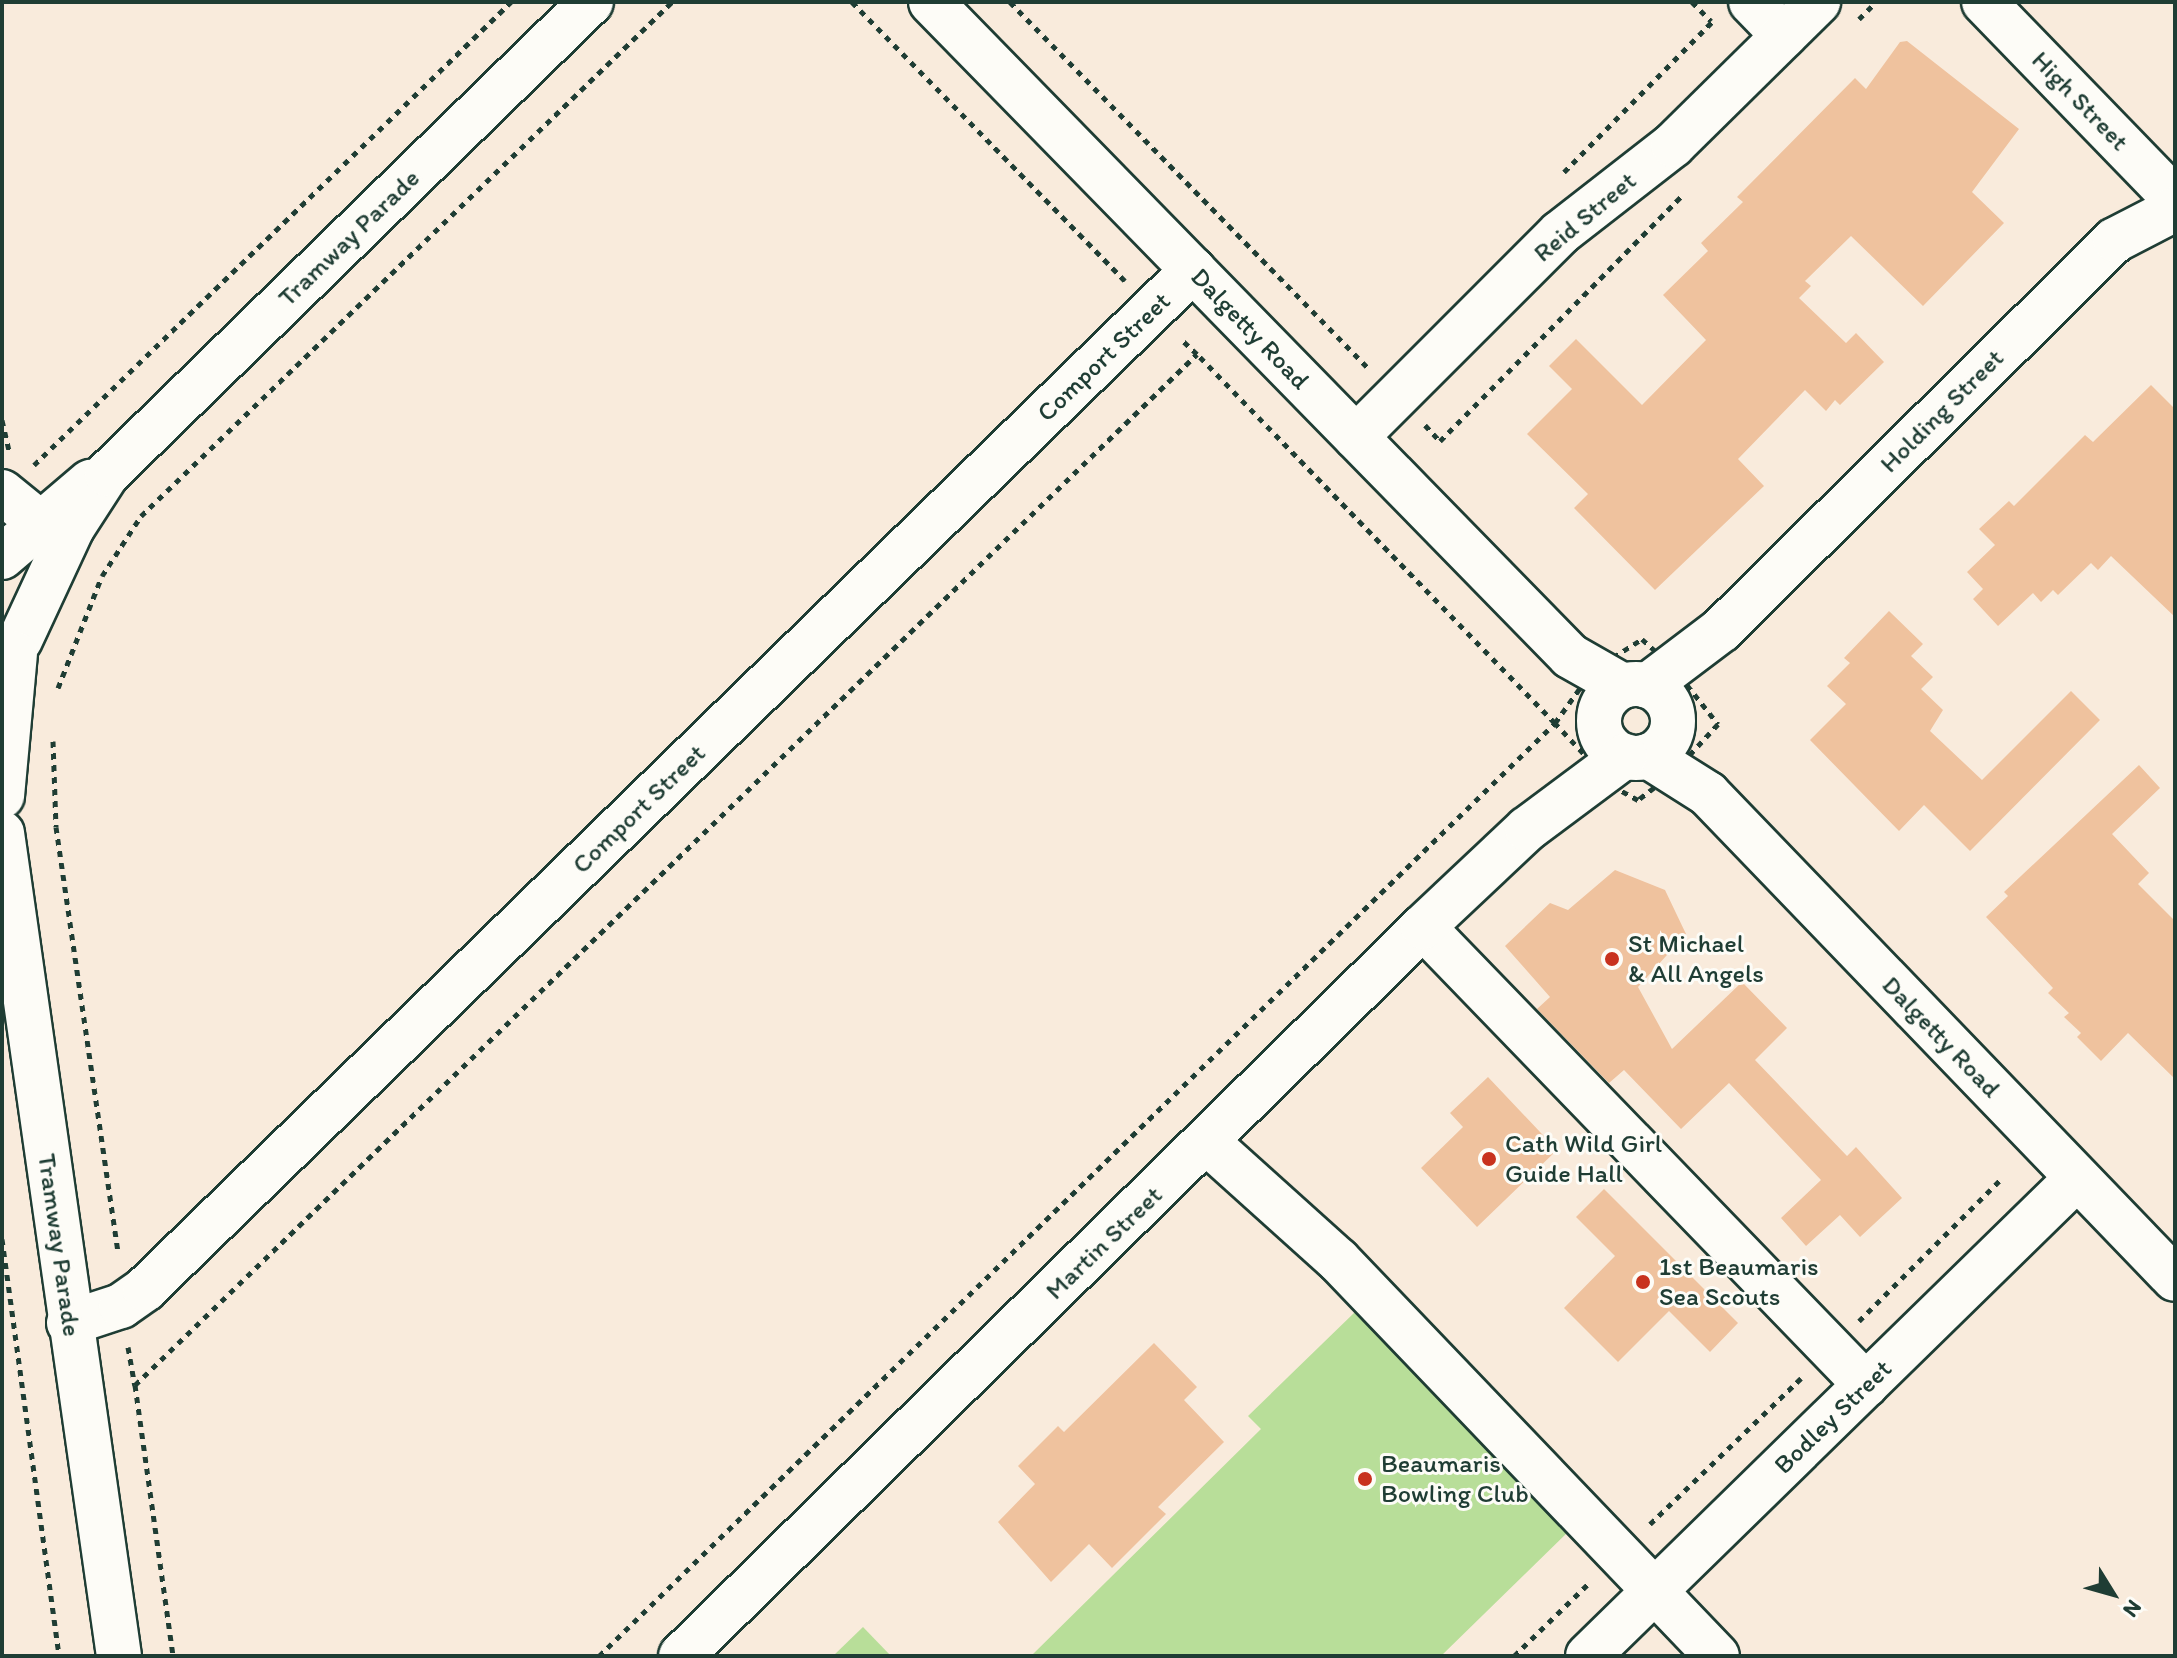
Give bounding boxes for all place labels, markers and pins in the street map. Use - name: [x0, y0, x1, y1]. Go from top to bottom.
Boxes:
- place label: St Michael & All Angels: [1628, 928, 1764, 990]
- marker: St Michael & All Angels: [1603, 950, 1621, 968]
- place label: Cath Wild Girl Guide Hall: [1505, 1128, 1662, 1190]
- marker: Cath Wild Girl Guide Hall: [1480, 1150, 1498, 1168]
- place label: 1st Beaumaris Sea Scouts: [1659, 1251, 1818, 1312]
- marker: 1st Beaumaris Sea Scouts: [1634, 1273, 1652, 1291]
- place label: Beaumaris Bowling Club: [1381, 1448, 1529, 1510]
- marker: Beaumaris Bowling Club: [1356, 1470, 1374, 1488]

